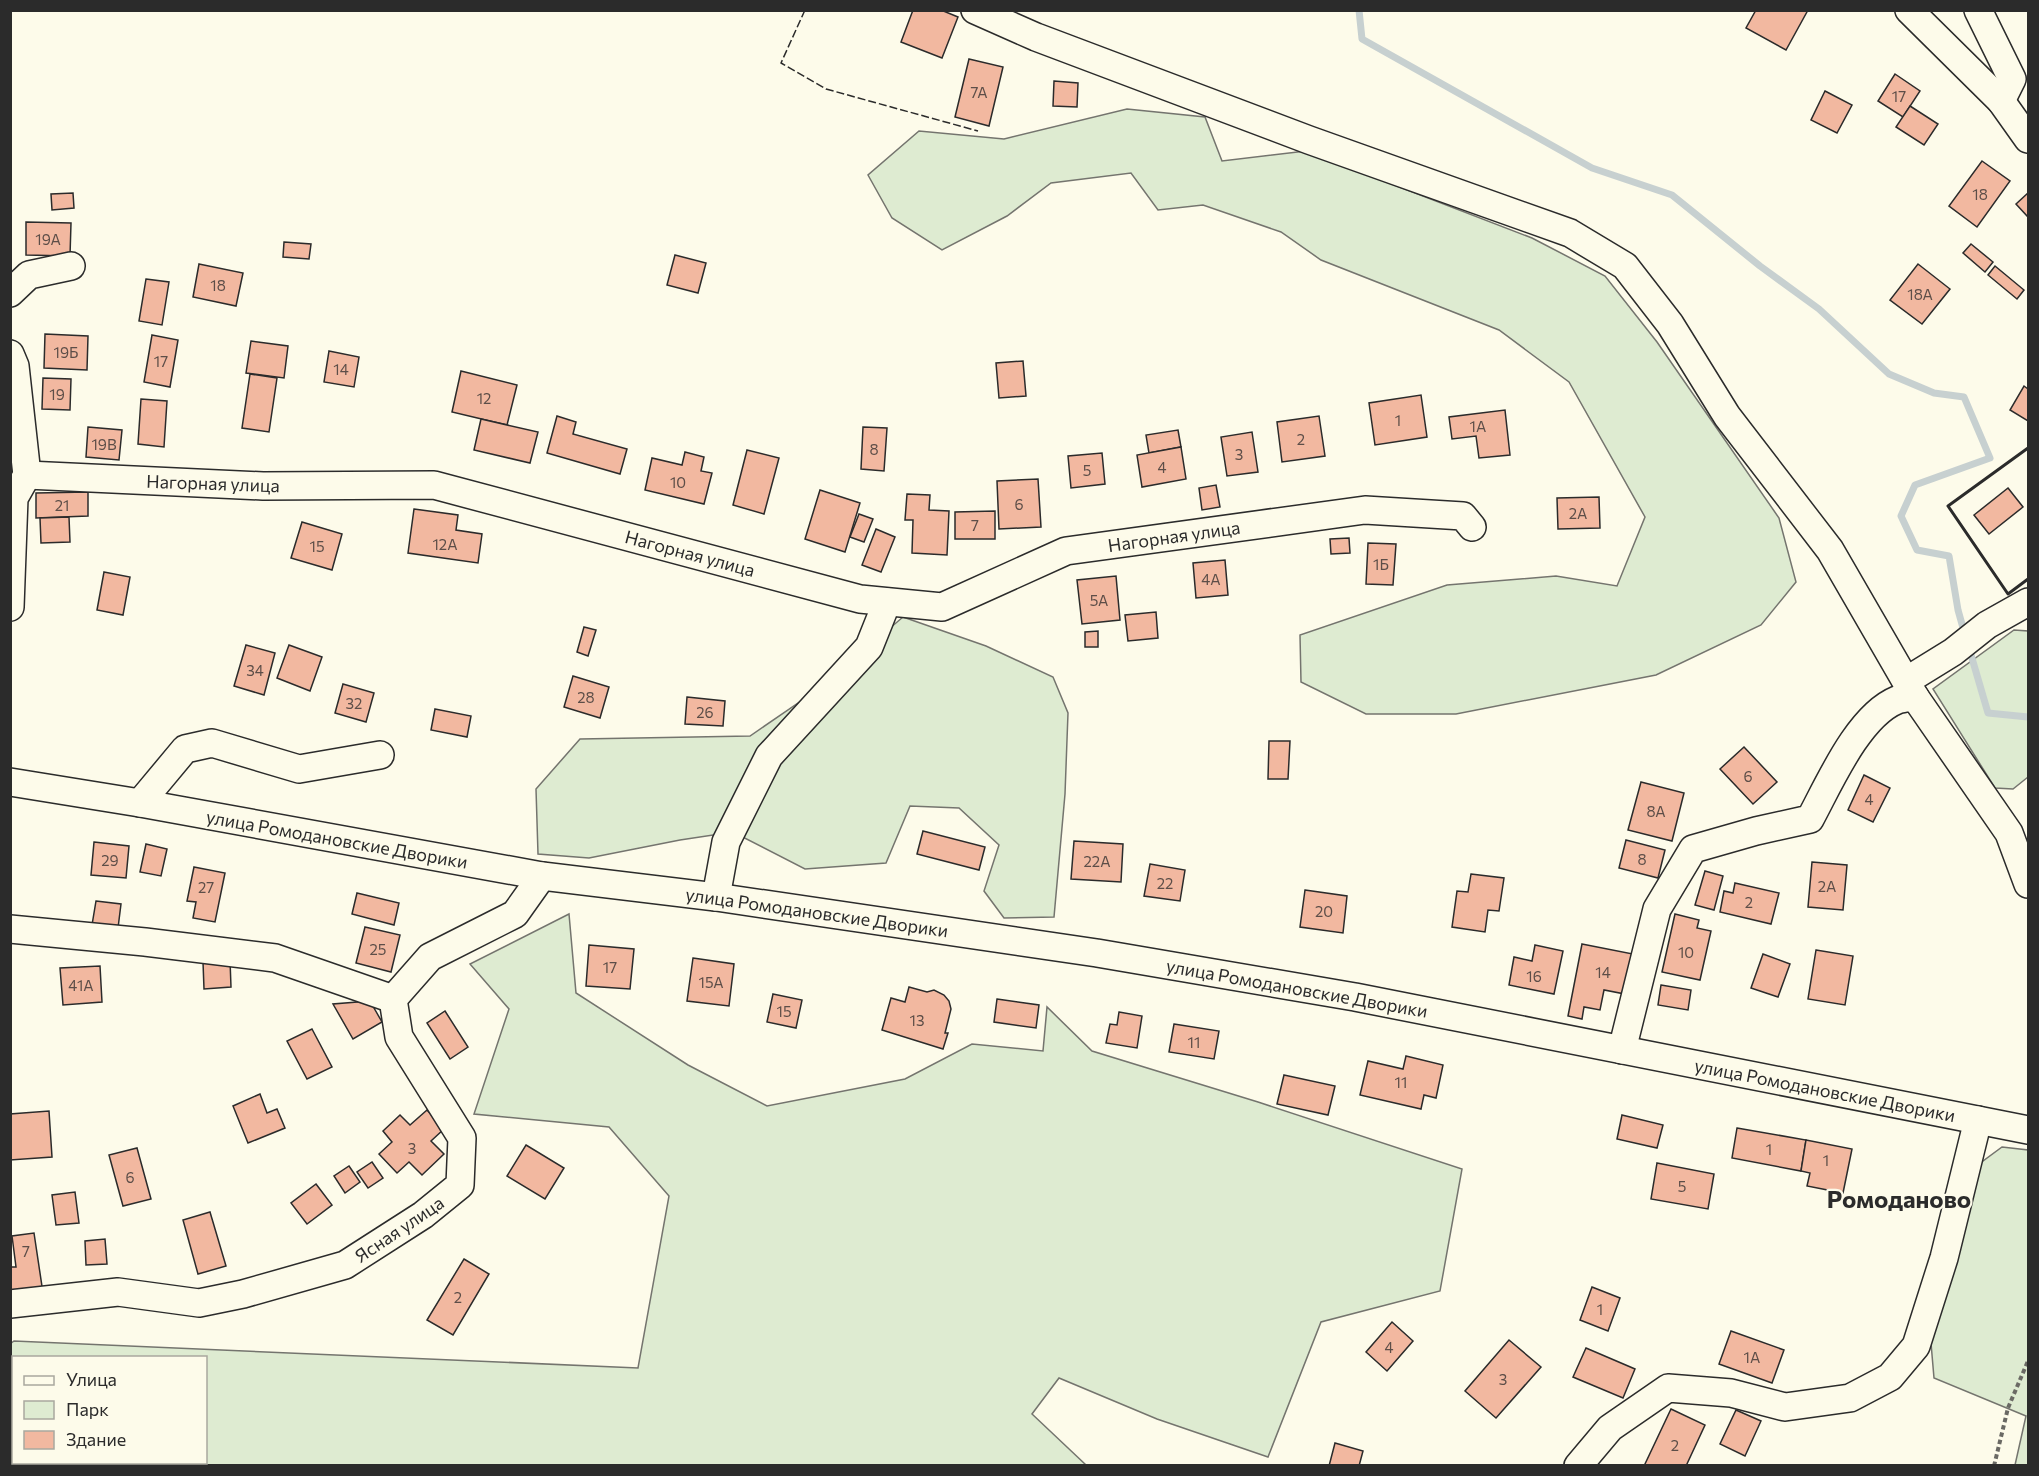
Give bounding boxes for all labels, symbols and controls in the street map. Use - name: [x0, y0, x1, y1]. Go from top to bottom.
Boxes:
- house number: 7А: [970, 83, 988, 101]
- house number: 17: [1892, 87, 1906, 105]
- house number: 18: [1972, 185, 1988, 203]
- house number: 19А: [35, 230, 61, 248]
- house number: 18: [210, 276, 226, 294]
- house number: 18А: [1907, 285, 1933, 303]
- house number: 19Б: [54, 343, 78, 361]
- house number: 17: [154, 352, 168, 370]
- house number: 14: [333, 360, 349, 378]
- house number: 19: [49, 385, 65, 403]
- house number: 12: [477, 389, 491, 407]
- house number: 1: [1395, 411, 1401, 429]
- house number: 1А: [1470, 417, 1486, 435]
- house number: 2: [1297, 430, 1305, 448]
- house number: 19В: [91, 435, 117, 453]
- house number: 8: [869, 440, 879, 458]
- house number: 3: [1235, 445, 1243, 463]
- house number: 4: [1158, 458, 1167, 476]
- house number: 5: [1083, 461, 1091, 479]
- street label: Нагорная улица: [146, 470, 280, 496]
- house number: 10: [670, 473, 686, 491]
- house number: 6: [1014, 495, 1024, 513]
- house number: 21: [55, 496, 69, 514]
- house number: 2А: [1569, 504, 1587, 522]
- house number: 7: [971, 516, 979, 534]
- street label: Нагорная улица: [1106, 516, 1242, 556]
- street label: Нагорная улица: [623, 525, 757, 581]
- house number: 12А: [432, 535, 458, 553]
- house number: 15: [309, 537, 325, 555]
- house number: 1Б: [1373, 555, 1389, 573]
- house number: 4А: [1201, 570, 1221, 588]
- house number: 5А: [1090, 591, 1108, 609]
- house number: 34: [246, 661, 264, 679]
- house number: 28: [577, 688, 595, 706]
- house number: 32: [346, 694, 362, 712]
- house number: 26: [696, 703, 714, 721]
- house number: 6: [1743, 767, 1753, 785]
- house number: 4: [1865, 790, 1874, 808]
- house number: 8А: [1646, 802, 1666, 820]
- street label: улица Ромодановские Дворики: [205, 805, 469, 873]
- house number: 8: [1637, 850, 1647, 868]
- house number: 29: [101, 851, 119, 869]
- house number: 22А: [1084, 852, 1111, 870]
- house number: 22: [1157, 874, 1173, 892]
- house number: 2А: [1818, 877, 1836, 895]
- house number: 27: [198, 878, 214, 896]
- street label: улица Ромодановские Дворики: [684, 883, 950, 941]
- house number: 2: [1745, 893, 1753, 911]
- house number: 20: [1315, 902, 1333, 920]
- house number: 25: [370, 940, 386, 958]
- house number: 10: [1678, 943, 1694, 961]
- street label: улица Ромодановские Дворики: [1165, 954, 1429, 1022]
- house number: 17: [603, 958, 617, 976]
- house number: 14: [1595, 963, 1611, 981]
- house number: 16: [1526, 967, 1542, 985]
- house number: 15А: [698, 973, 724, 991]
- house number: 41А: [68, 976, 94, 994]
- house number: 15: [776, 1002, 792, 1020]
- house number: 13: [910, 1011, 924, 1029]
- house number: 11: [1188, 1033, 1200, 1051]
- street label: улица Ромодановские Дворики: [1693, 1054, 1957, 1126]
- house number: 11: [1395, 1073, 1407, 1091]
- house number: 3: [408, 1139, 416, 1157]
- house number: 1: [1766, 1140, 1772, 1158]
- house number: 1: [1823, 1151, 1829, 1169]
- house number: 6: [125, 1168, 135, 1186]
- house number: 5: [1678, 1177, 1686, 1195]
- district label: Ромоданово: [1827, 1184, 1971, 1213]
- street label: Ясная улица: [350, 1191, 448, 1267]
- house number: 7: [22, 1242, 30, 1260]
- house number: 2: [454, 1288, 462, 1306]
- house number: 1: [1597, 1300, 1603, 1318]
- house number: 4: [1385, 1338, 1394, 1356]
- house number: 1А: [1744, 1348, 1760, 1366]
- legend: [12, 1356, 207, 1464]
- text: Улица: [66, 1368, 117, 1390]
- house number: 3: [1499, 1370, 1507, 1388]
- text: Парк: [66, 1398, 109, 1420]
- text: Здание: [66, 1428, 126, 1450]
- house number: 2: [1671, 1436, 1679, 1454]

